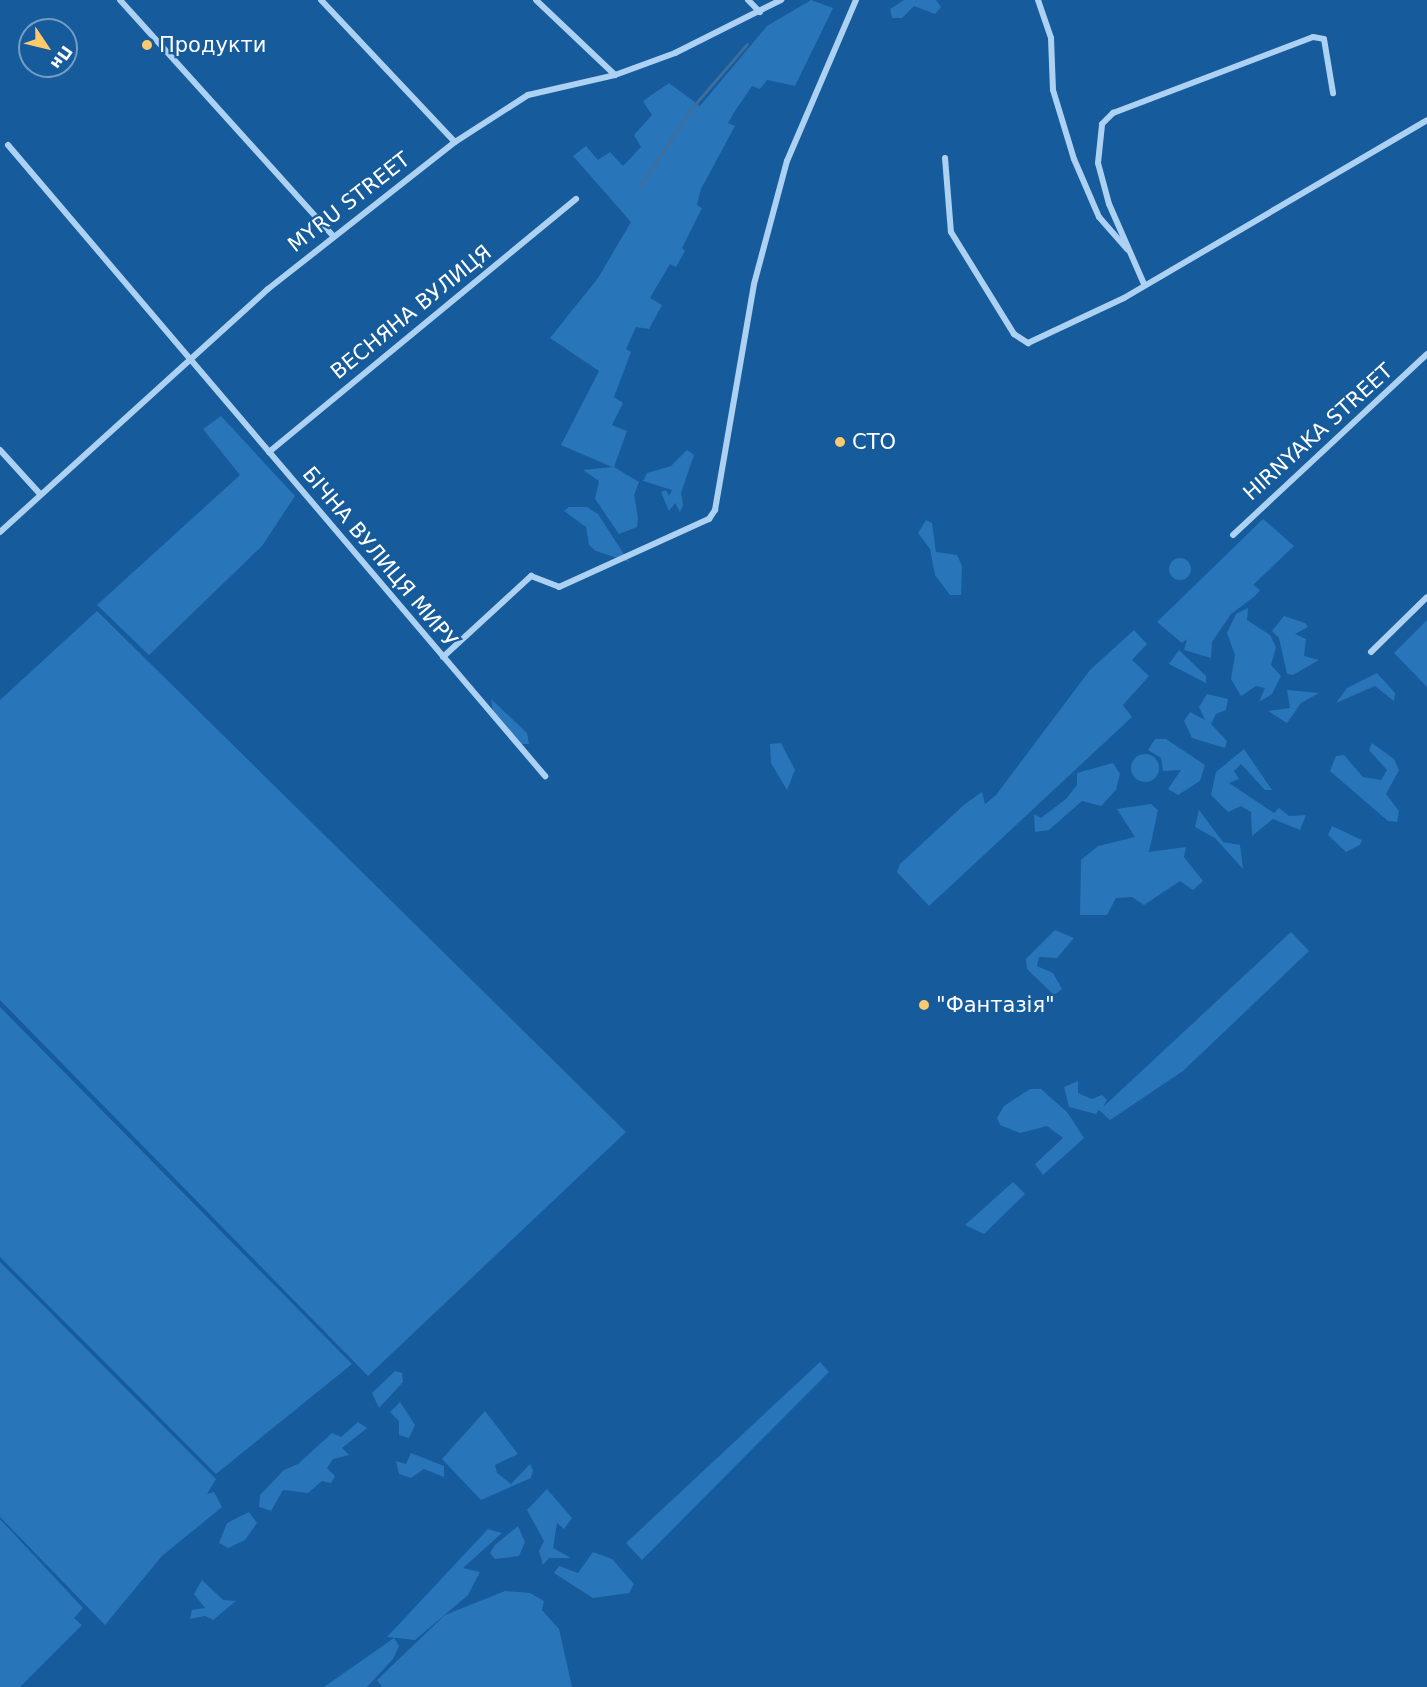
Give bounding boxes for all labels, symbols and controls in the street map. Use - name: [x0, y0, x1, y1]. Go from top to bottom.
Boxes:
- north arrow: [18, 18, 78, 78]
- place label: Продукти: [159, 32, 266, 58]
- marker: Продукти: [140, 38, 154, 52]
- text: Пн: [47, 42, 76, 73]
- street label: MYRU STREET: [283, 147, 415, 257]
- street label: ВЕСНЯНА ВУЛИЦЯ: [326, 240, 496, 384]
- street label: HIRNYAKA STREET: [1238, 358, 1398, 506]
- place label: СТО: [852, 429, 896, 455]
- marker: СТО: [833, 435, 847, 449]
- street label: БІЧНА ВУЛИЦЯ МИРУ: [297, 462, 463, 652]
- place label: "Фантазія": [936, 992, 1055, 1018]
- marker: "Фантазія": [917, 998, 931, 1012]

